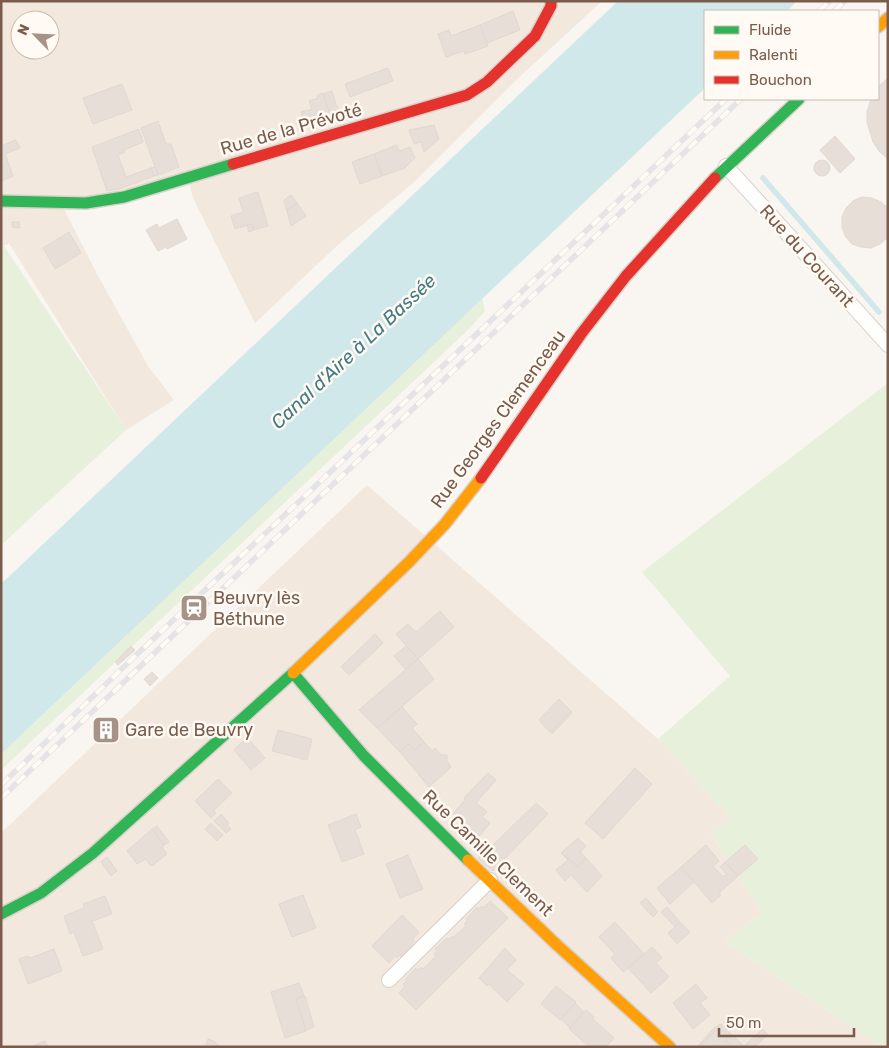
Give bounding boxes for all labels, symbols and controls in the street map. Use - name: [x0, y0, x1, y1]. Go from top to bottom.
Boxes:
- north arrow: [10, 10, 60, 60]
- legend: [704, 10, 879, 100]
- text: Fluide: [749, 21, 791, 39]
- text: N: [14, 22, 33, 38]
- text: Ralenti: [749, 46, 798, 64]
- text: Bouchon: [749, 71, 812, 89]
- street label: Rue de la Prévoté: [218, 98, 364, 160]
- street label: Rue du Courant: [755, 200, 859, 312]
- water label: Canal d'Aire à La Bassée: [266, 269, 441, 434]
- street label: Rue Georges Clemenceau: [426, 326, 570, 512]
- place label: Beuvry lès Béthune: [213, 587, 300, 630]
- station icon: Beuvry lès Béthune: [179, 593, 209, 623]
- building icon: Gare de Beuvry: [91, 715, 121, 745]
- place label: Gare de Beuvry: [125, 719, 253, 741]
- street label: Rue Camille Clement: [418, 785, 558, 921]
- scale bar: [719, 1006, 854, 1038]
- text: 50 m: [726, 1014, 761, 1032]

